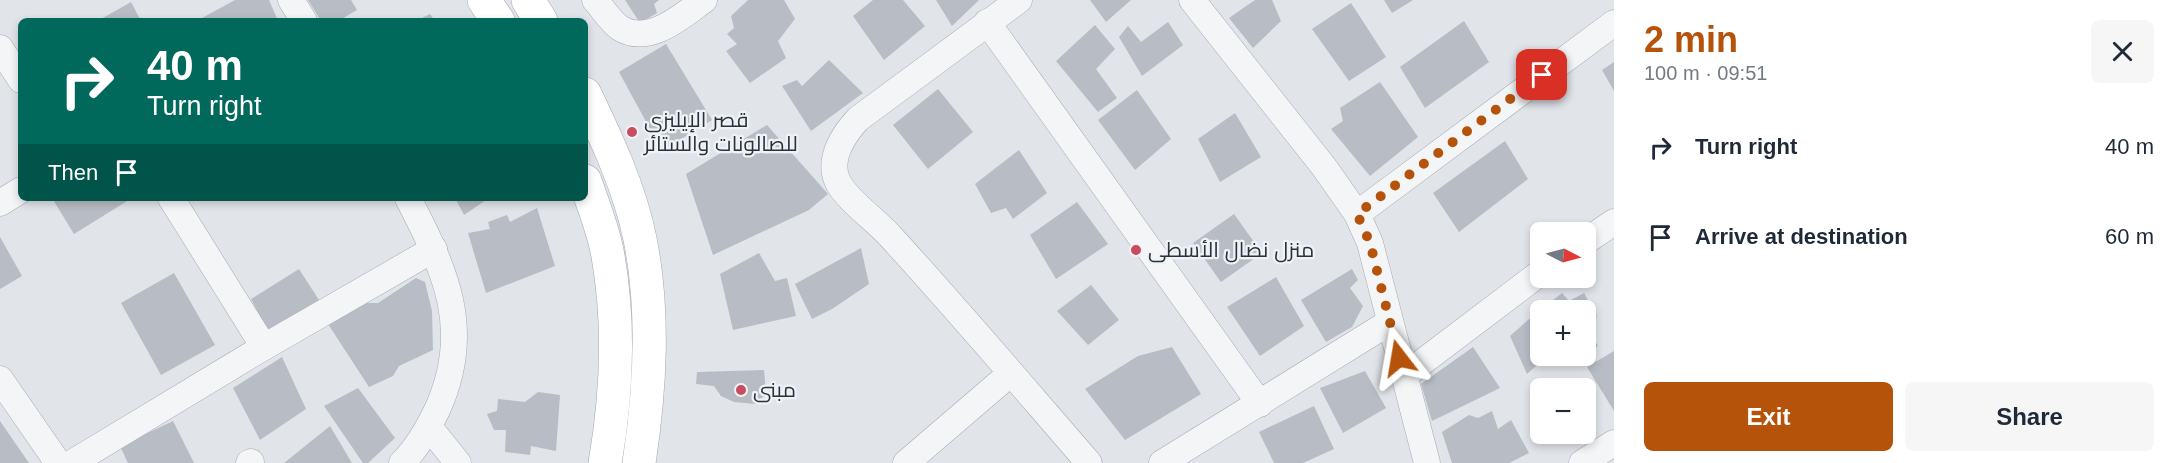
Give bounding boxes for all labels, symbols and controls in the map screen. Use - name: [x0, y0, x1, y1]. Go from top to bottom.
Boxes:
- text: 2 min: [1644, 19, 1738, 60]
- button: close: [2091, 20, 2154, 83]
- icon: right: [48, 42, 126, 120]
- text: 40 m: [147, 42, 243, 89]
- pin: [1516, 49, 1567, 100]
- icon: arrive: [1525, 58, 1558, 91]
- text: 100 m · 09:51: [1644, 62, 1767, 84]
- text: Turn right: [147, 91, 262, 121]
- place label: قصر الإيليزي للصالونات والستائر: [643, 108, 798, 156]
- marker: قصر الإيليزي للصالونات والستائر: [625, 125, 639, 139]
- icon: right: [1644, 131, 1677, 164]
- text: Turn right: [1695, 134, 1797, 159]
- text: 40 m: [2105, 134, 2154, 159]
- icon: arrive: [110, 156, 143, 189]
- text: Then: [48, 160, 98, 185]
- icon: arrive: [1644, 221, 1677, 254]
- north arrow: [1530, 222, 1596, 288]
- map controls: [1530, 222, 1596, 444]
- text: Arrive at destination: [1695, 224, 1908, 249]
- text: 60 m: [2105, 224, 2154, 249]
- place label: منزل نضال الأسطى: [1148, 238, 1314, 263]
- marker: منزل نضال الأسطى: [1129, 243, 1143, 257]
- button: +: [1530, 300, 1596, 366]
- position arrow: [1367, 326, 1431, 390]
- place label: مبنى: [753, 378, 796, 403]
- button: −: [1530, 378, 1596, 444]
- button: Exit: [1644, 382, 1893, 451]
- button: Share: [1905, 382, 2154, 451]
- marker: مبنى: [734, 383, 748, 397]

